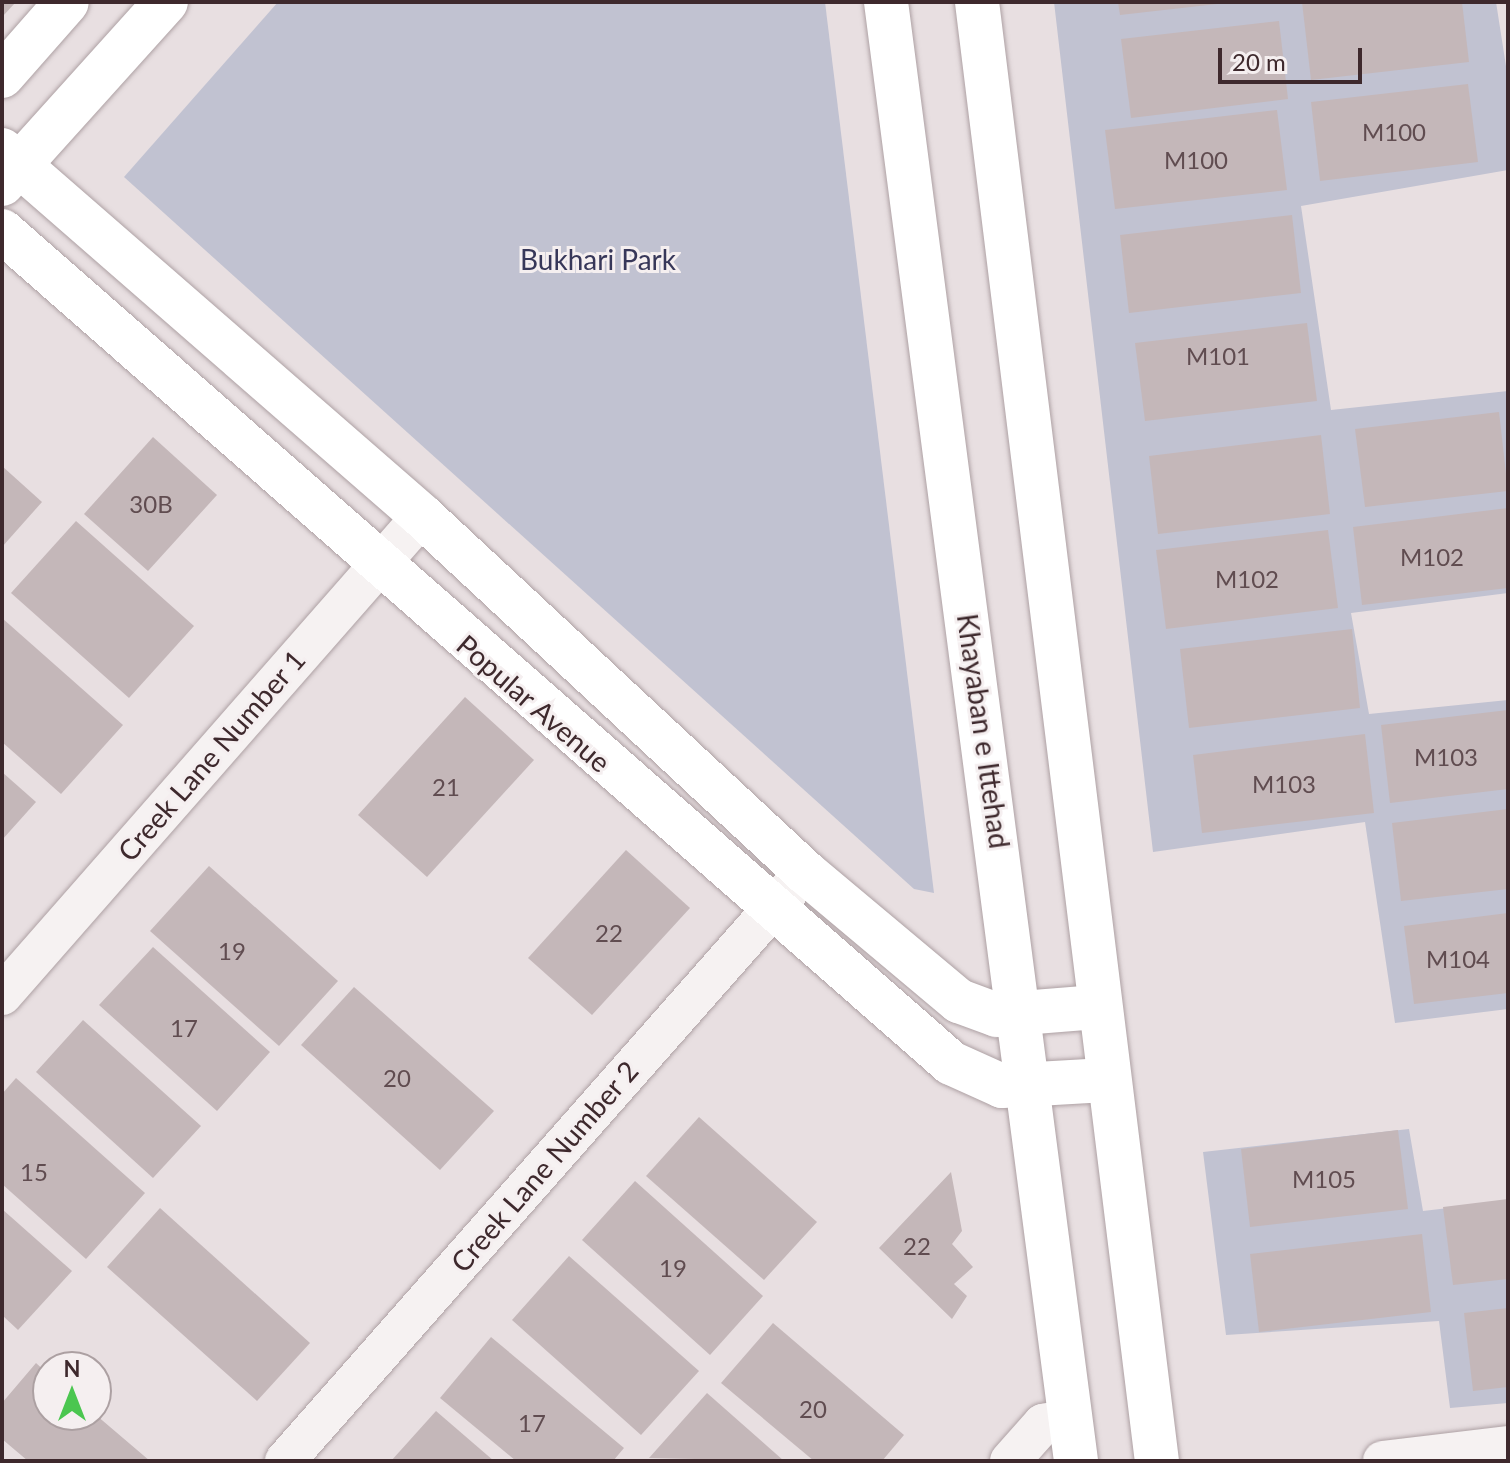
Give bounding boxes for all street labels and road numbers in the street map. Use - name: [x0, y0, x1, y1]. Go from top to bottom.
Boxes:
- street label: Khayaban e Ittehad: [951, 611, 1017, 851]
- street label: Popular Avenue: [450, 627, 618, 779]
- street label: Creek Lane Number 1: [110, 643, 312, 867]
- street label: Creek Lane Number 2: [443, 1054, 645, 1278]

